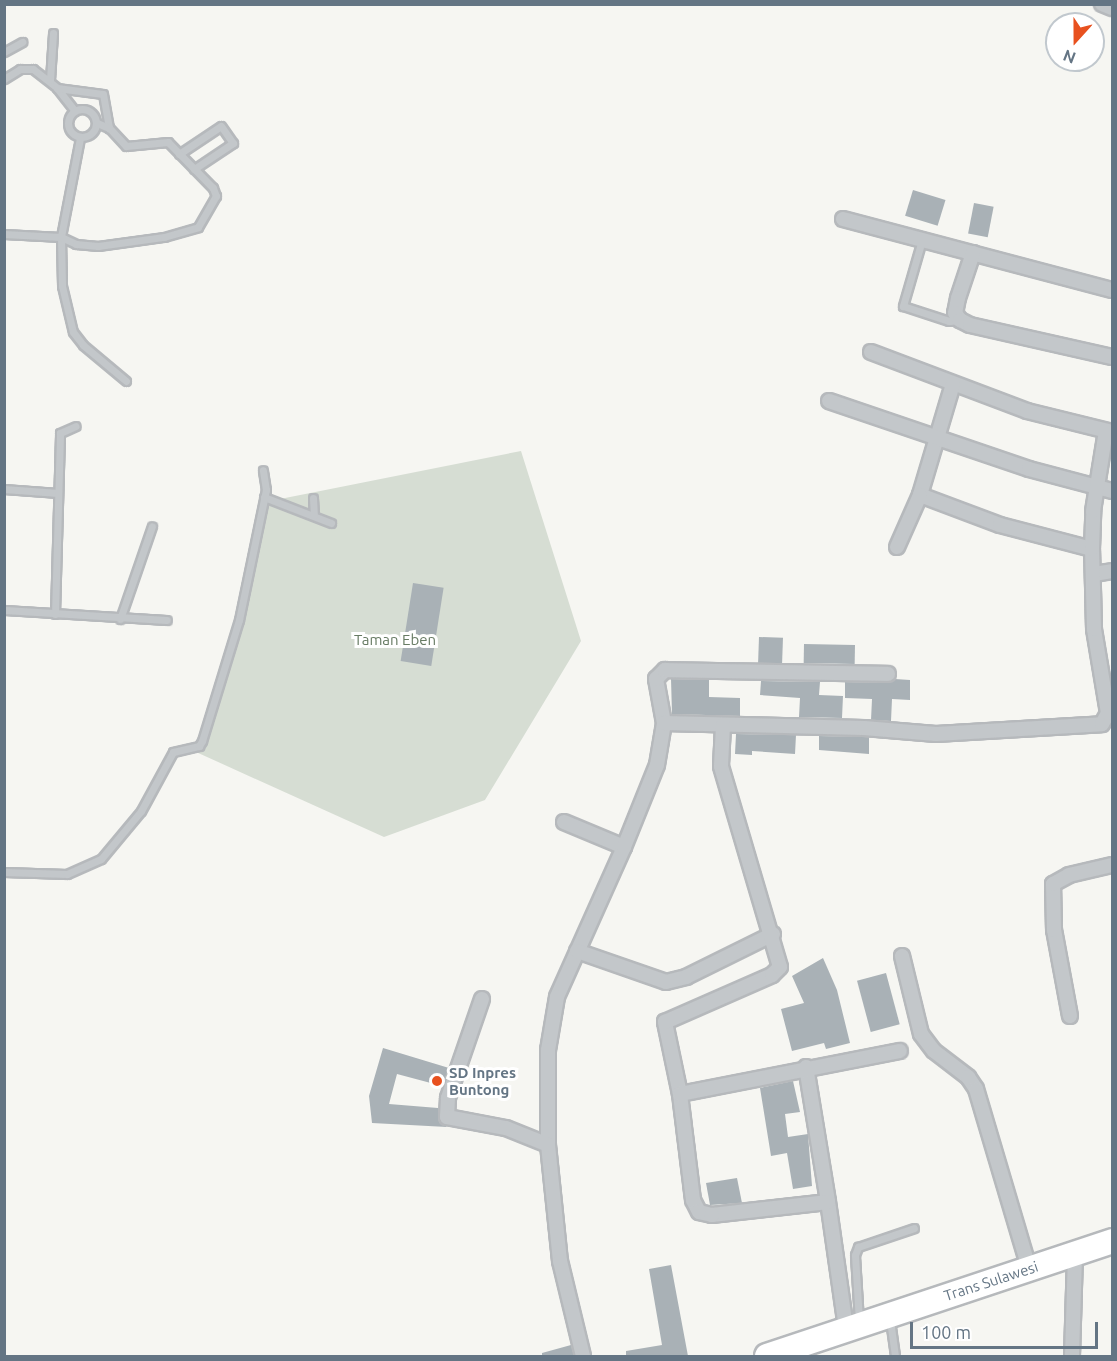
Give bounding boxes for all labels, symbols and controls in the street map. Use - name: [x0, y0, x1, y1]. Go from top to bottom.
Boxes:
- north arrow: [1045, 12, 1105, 72]
- text: N: [1060, 46, 1078, 67]
- park label: Taman Eben: [354, 631, 436, 649]
- place label: SD Inpres Buntong: [449, 1063, 516, 1098]
- marker: SD Inpres Buntong: [430, 1074, 444, 1088]
- street label: Trans Sulawesi: [942, 1257, 1040, 1305]
- scale bar: [913, 1310, 1100, 1348]
- text: 100 m: [921, 1322, 971, 1342]

